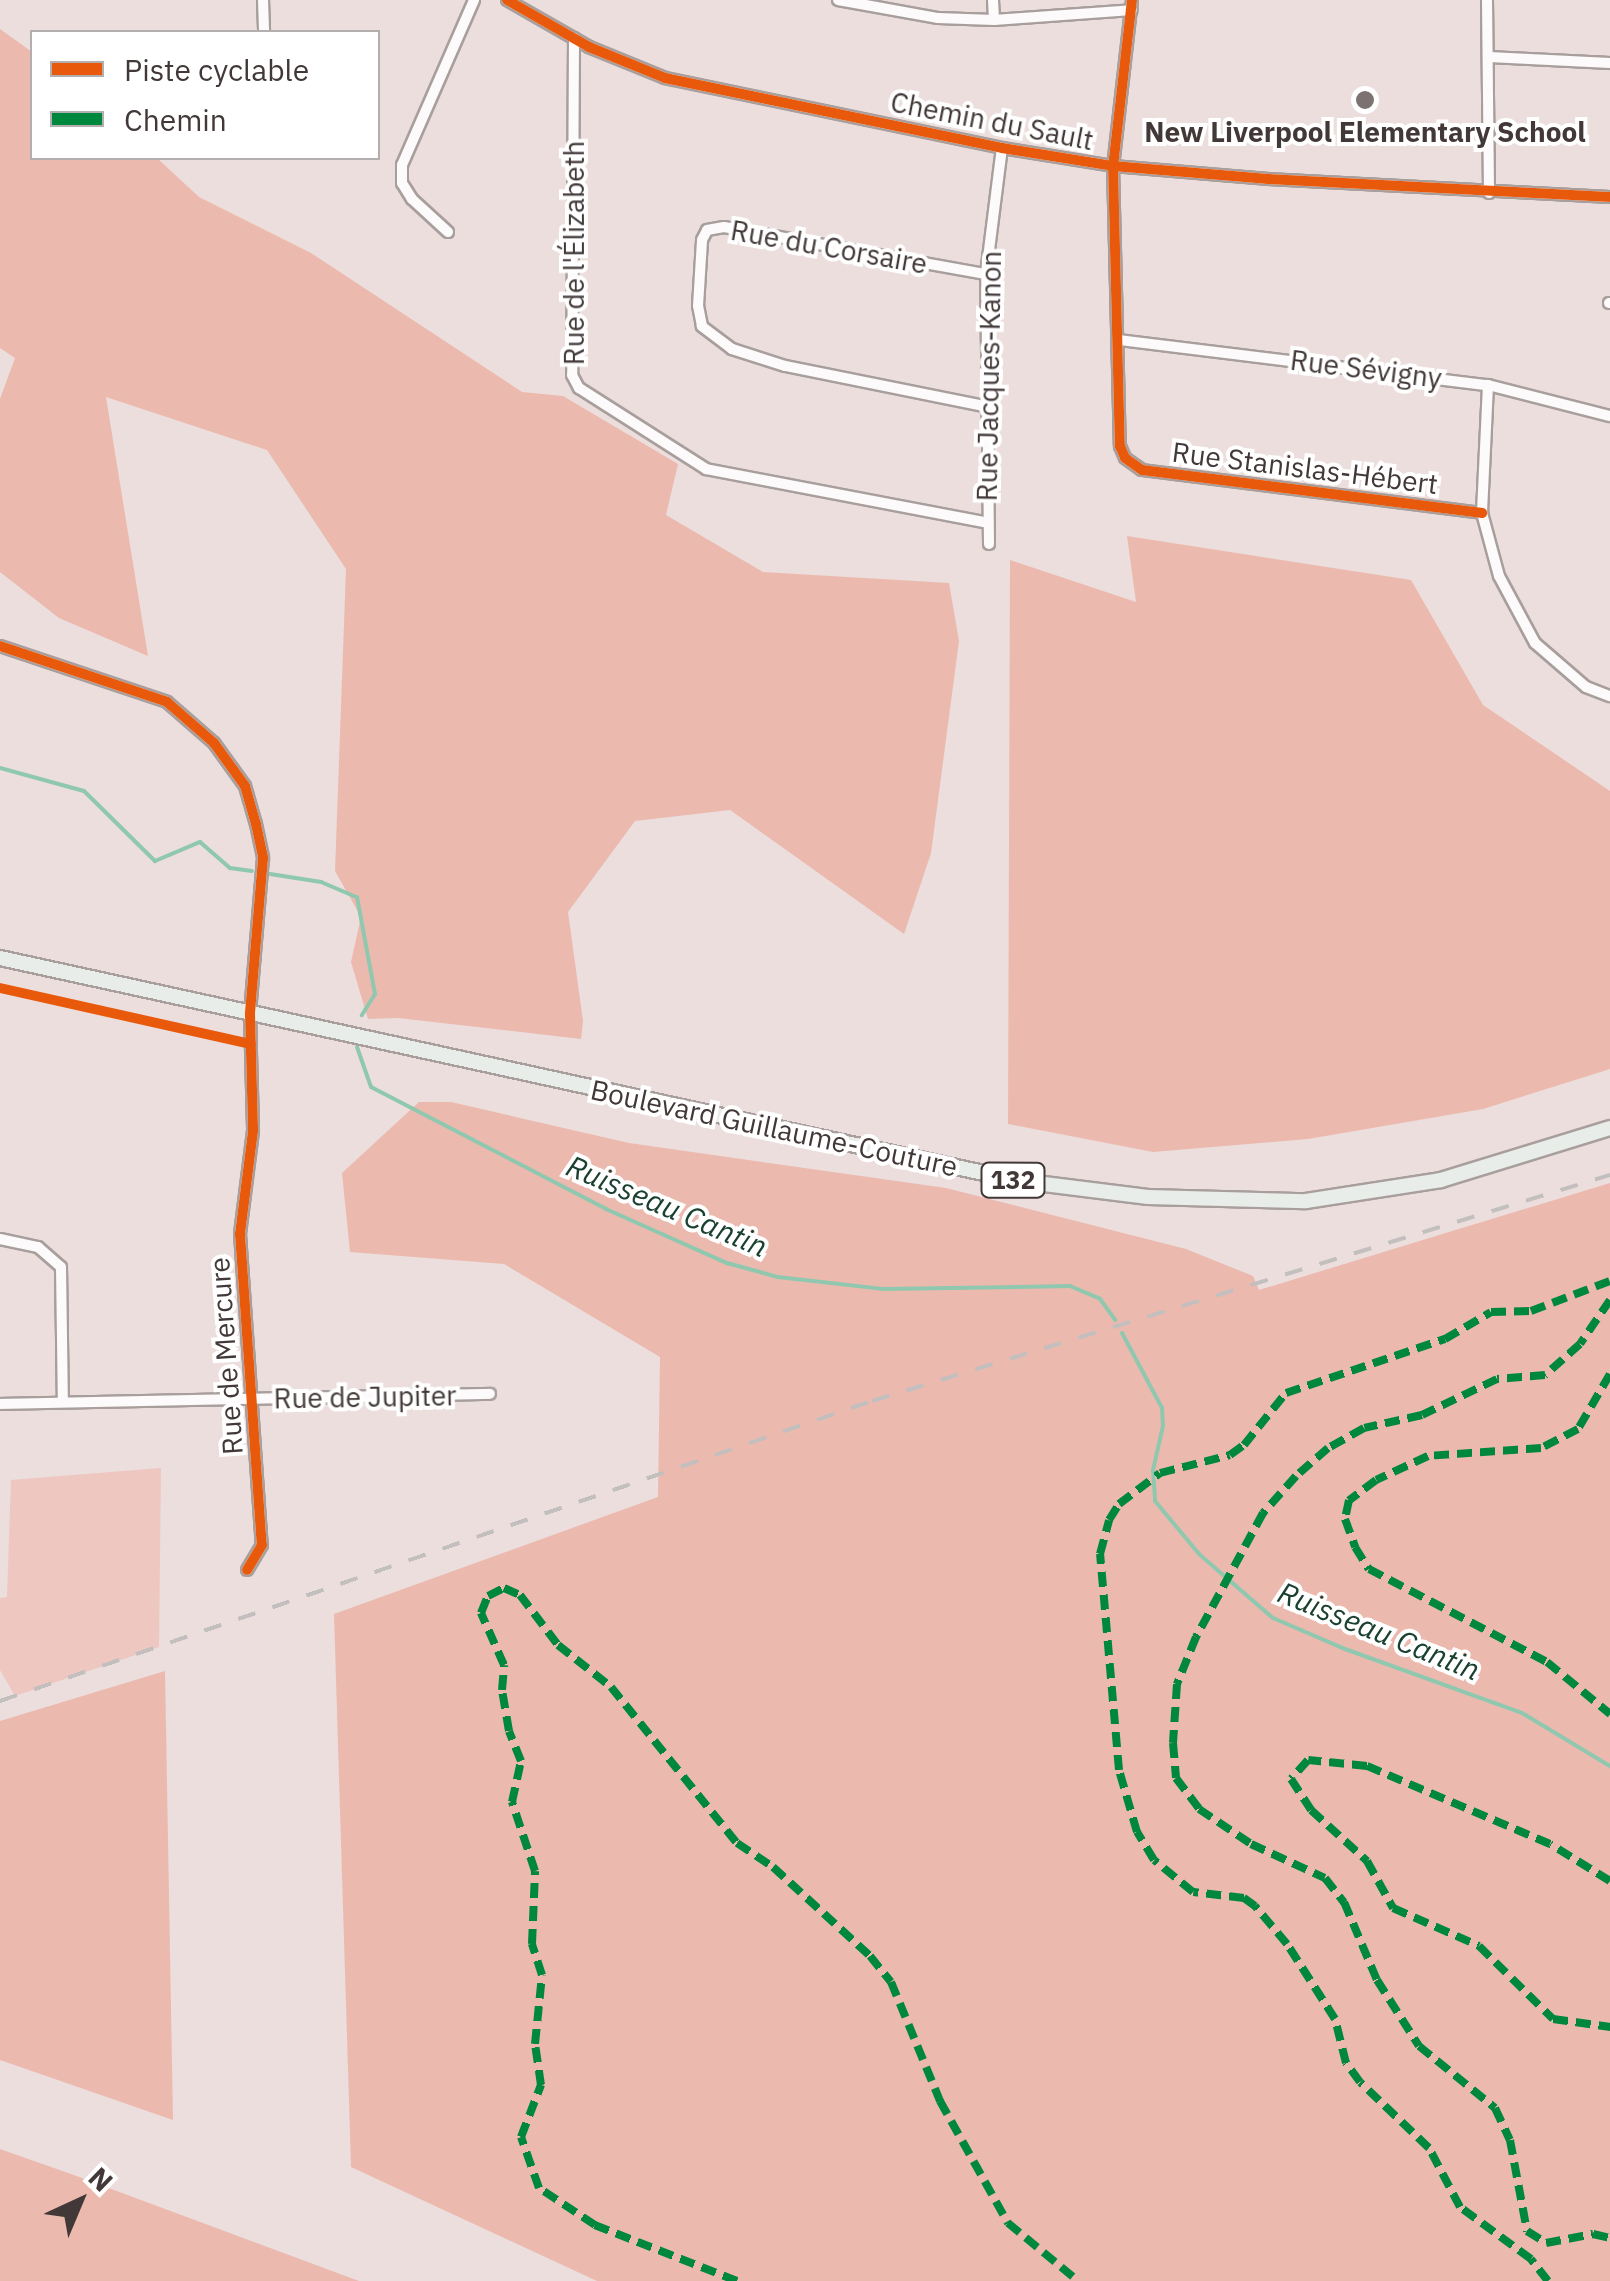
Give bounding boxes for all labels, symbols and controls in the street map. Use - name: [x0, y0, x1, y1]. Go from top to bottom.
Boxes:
- legend: [30, 30, 380, 160]
- text: Piste cyclable: [124, 50, 309, 89]
- street label: Chemin du Sault: [888, 85, 1096, 157]
- marker: New Liverpool Elementary School: [1354, 89, 1376, 111]
- text: Chemin: [124, 100, 227, 139]
- place label: New Liverpool Elementary School: [1144, 115, 1586, 149]
- street label: Rue de l'Élizabeth: [557, 141, 591, 365]
- street label: Rue du Corsaire: [728, 213, 930, 281]
- street label: Rue Jacques-Kanon: [970, 250, 1008, 502]
- street label: Rue Sévigny: [1288, 343, 1444, 395]
- street label: Rue Stanislas-Hébert: [1170, 435, 1440, 501]
- street label: Boulevard Guillaume-Couture: [587, 1073, 961, 1183]
- water label: Ruisseau Cantin: [561, 1148, 773, 1264]
- road number: 132: [980, 1160, 1046, 1200]
- street label: Rue de Mercure: [202, 1256, 250, 1456]
- street label: Rue de Jupiter: [273, 1379, 457, 1415]
- water label: Ruisseau Cantin: [1273, 1574, 1485, 1688]
- north arrow: [30, 2151, 130, 2251]
- text: N: [81, 2159, 121, 2199]

